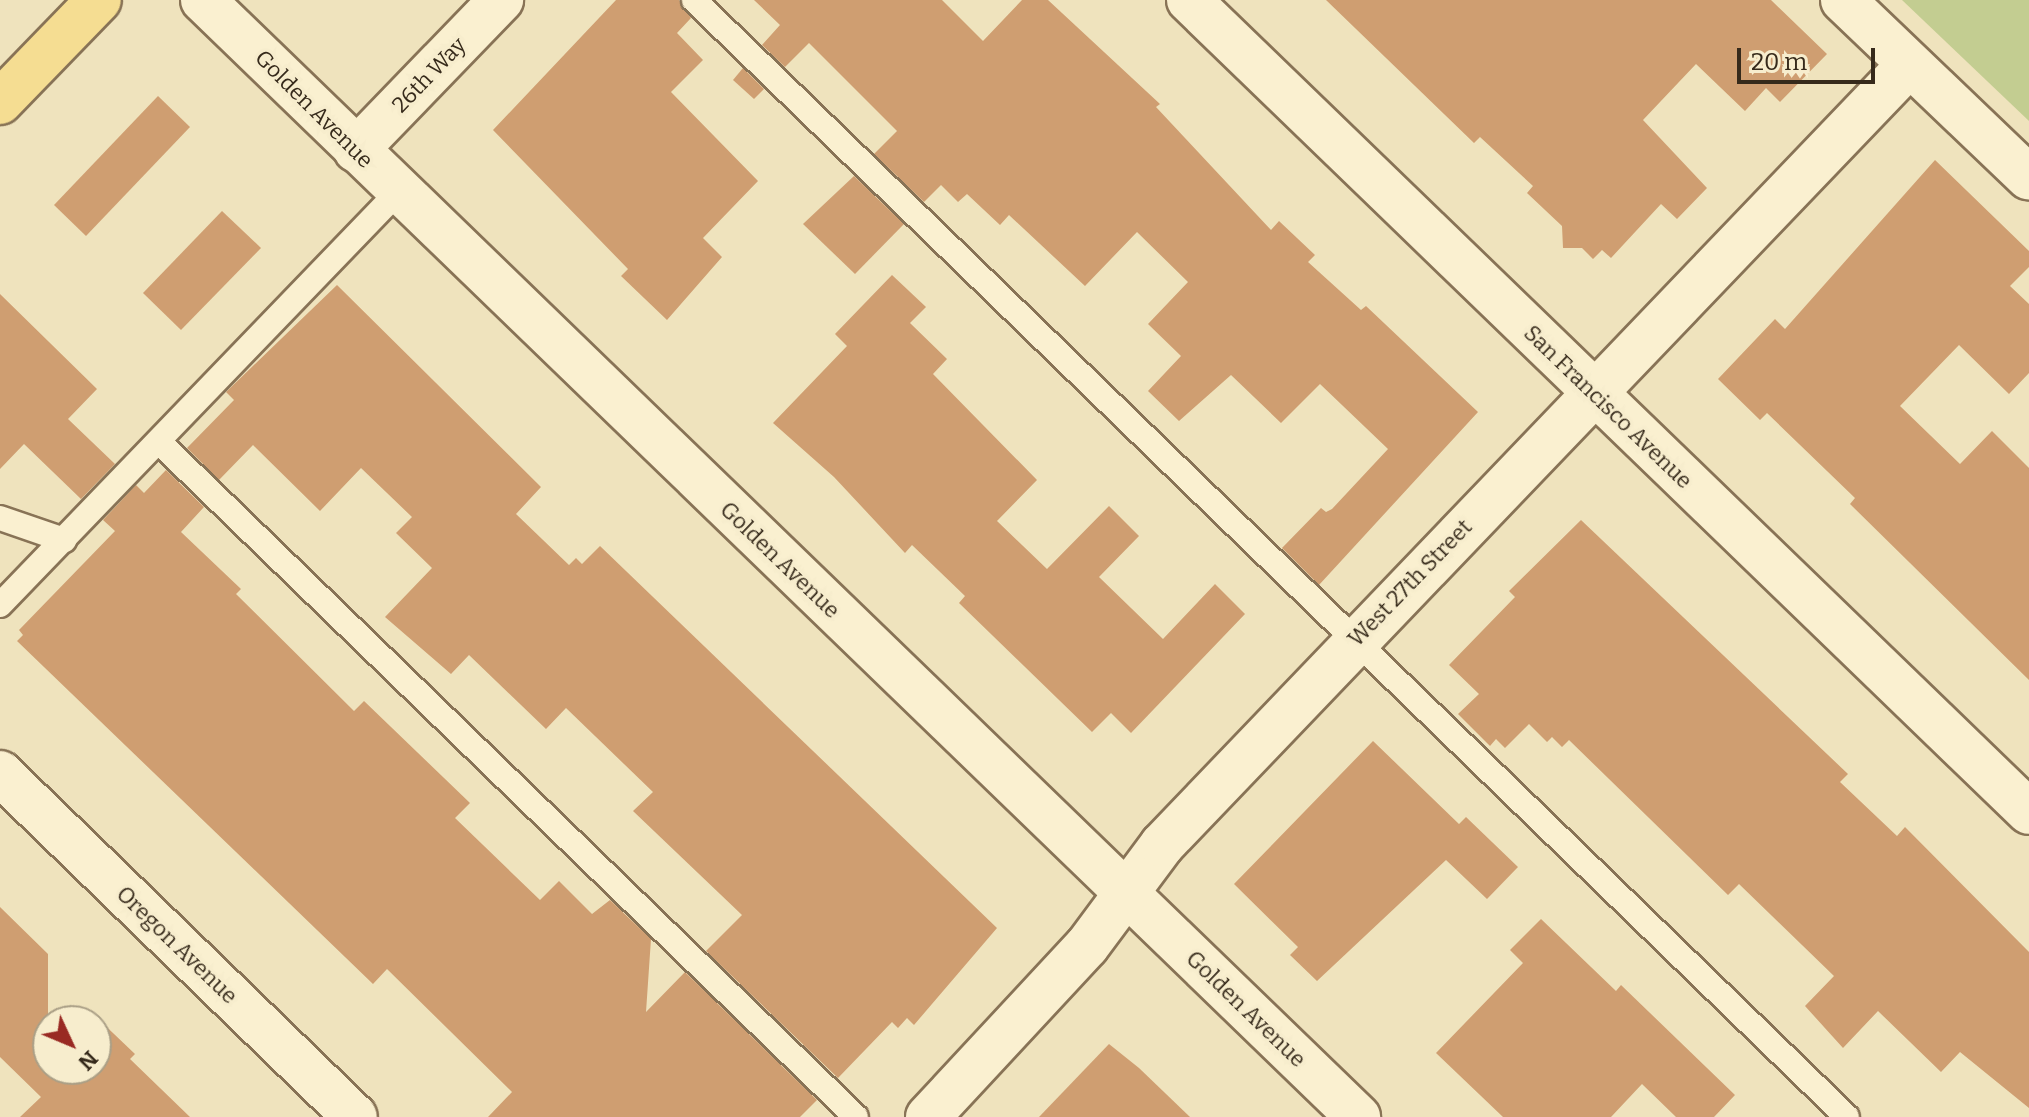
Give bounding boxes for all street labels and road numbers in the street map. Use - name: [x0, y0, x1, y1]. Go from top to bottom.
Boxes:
- street label: 26th Way: [387, 32, 471, 118]
- street label: Golden Avenue: [250, 45, 378, 173]
- street label: San Francisco Avenue: [1518, 320, 1698, 494]
- street label: Golden Avenue: [715, 496, 845, 624]
- street label: West 27th Street: [1343, 514, 1477, 652]
- street label: Oregon Avenue: [111, 881, 243, 1009]
- street label: Golden Avenue: [1181, 945, 1311, 1073]

